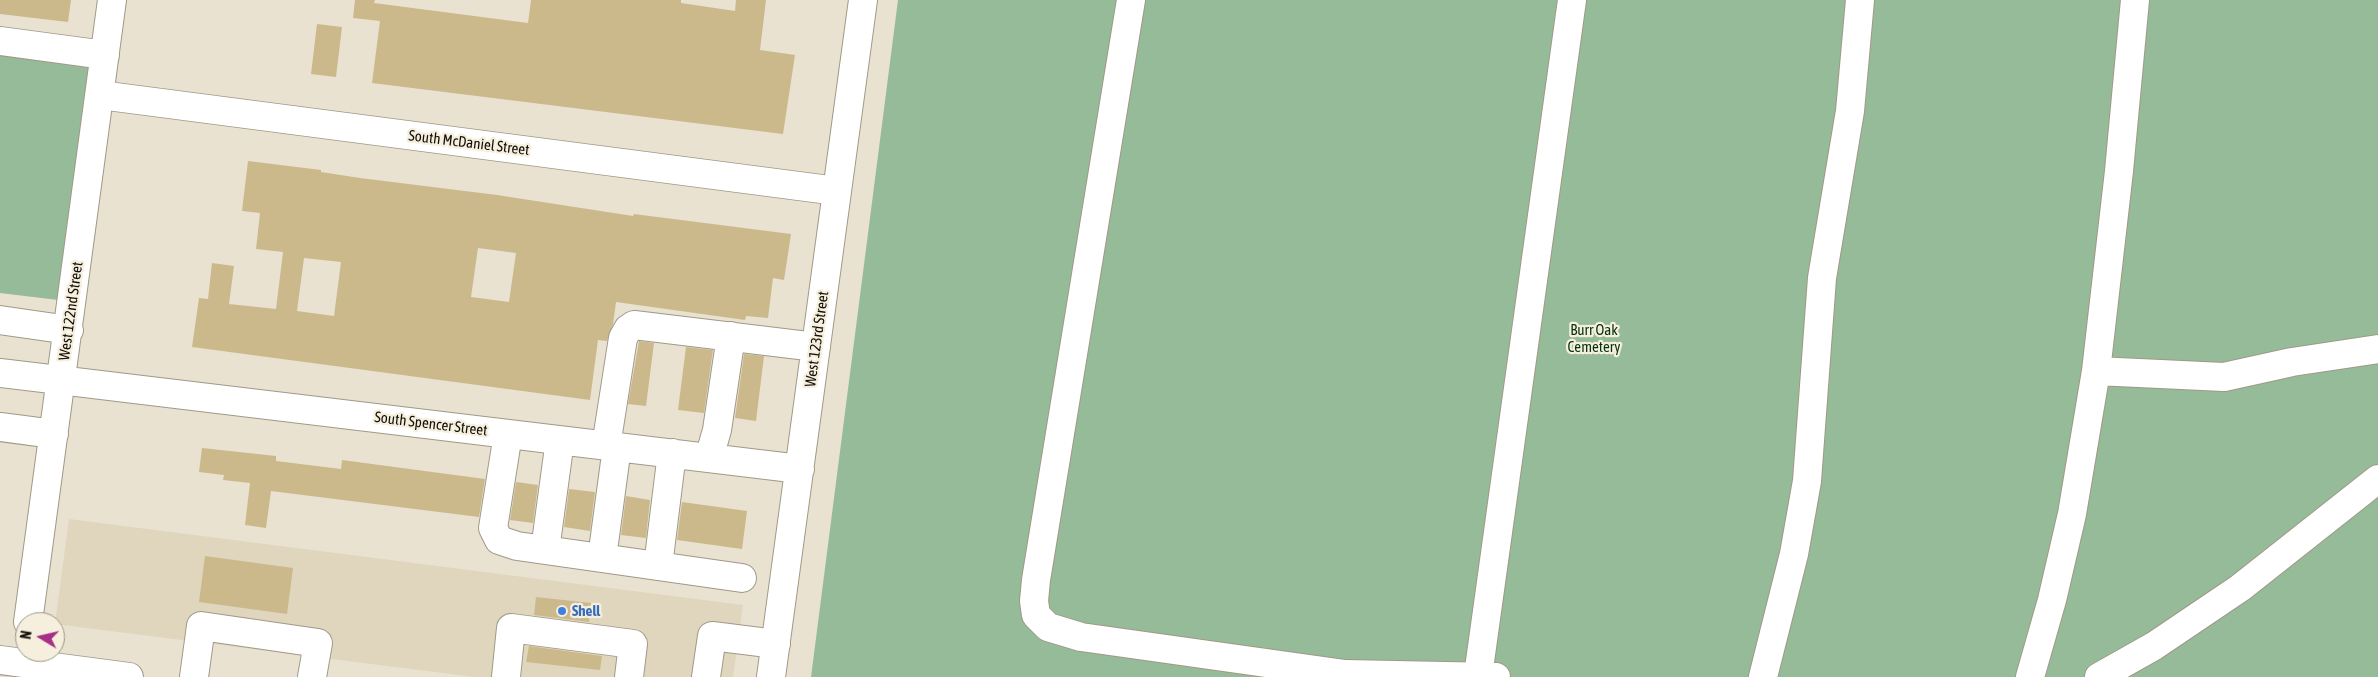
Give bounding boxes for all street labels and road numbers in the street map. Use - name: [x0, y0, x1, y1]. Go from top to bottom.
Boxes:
- street label: South McDaniel Street: [408, 127, 530, 159]
- street label: West 122nd Street: [55, 261, 87, 361]
- street label: West 123rd Street: [801, 290, 833, 388]
- street label: South Spencer Street: [374, 408, 488, 440]

